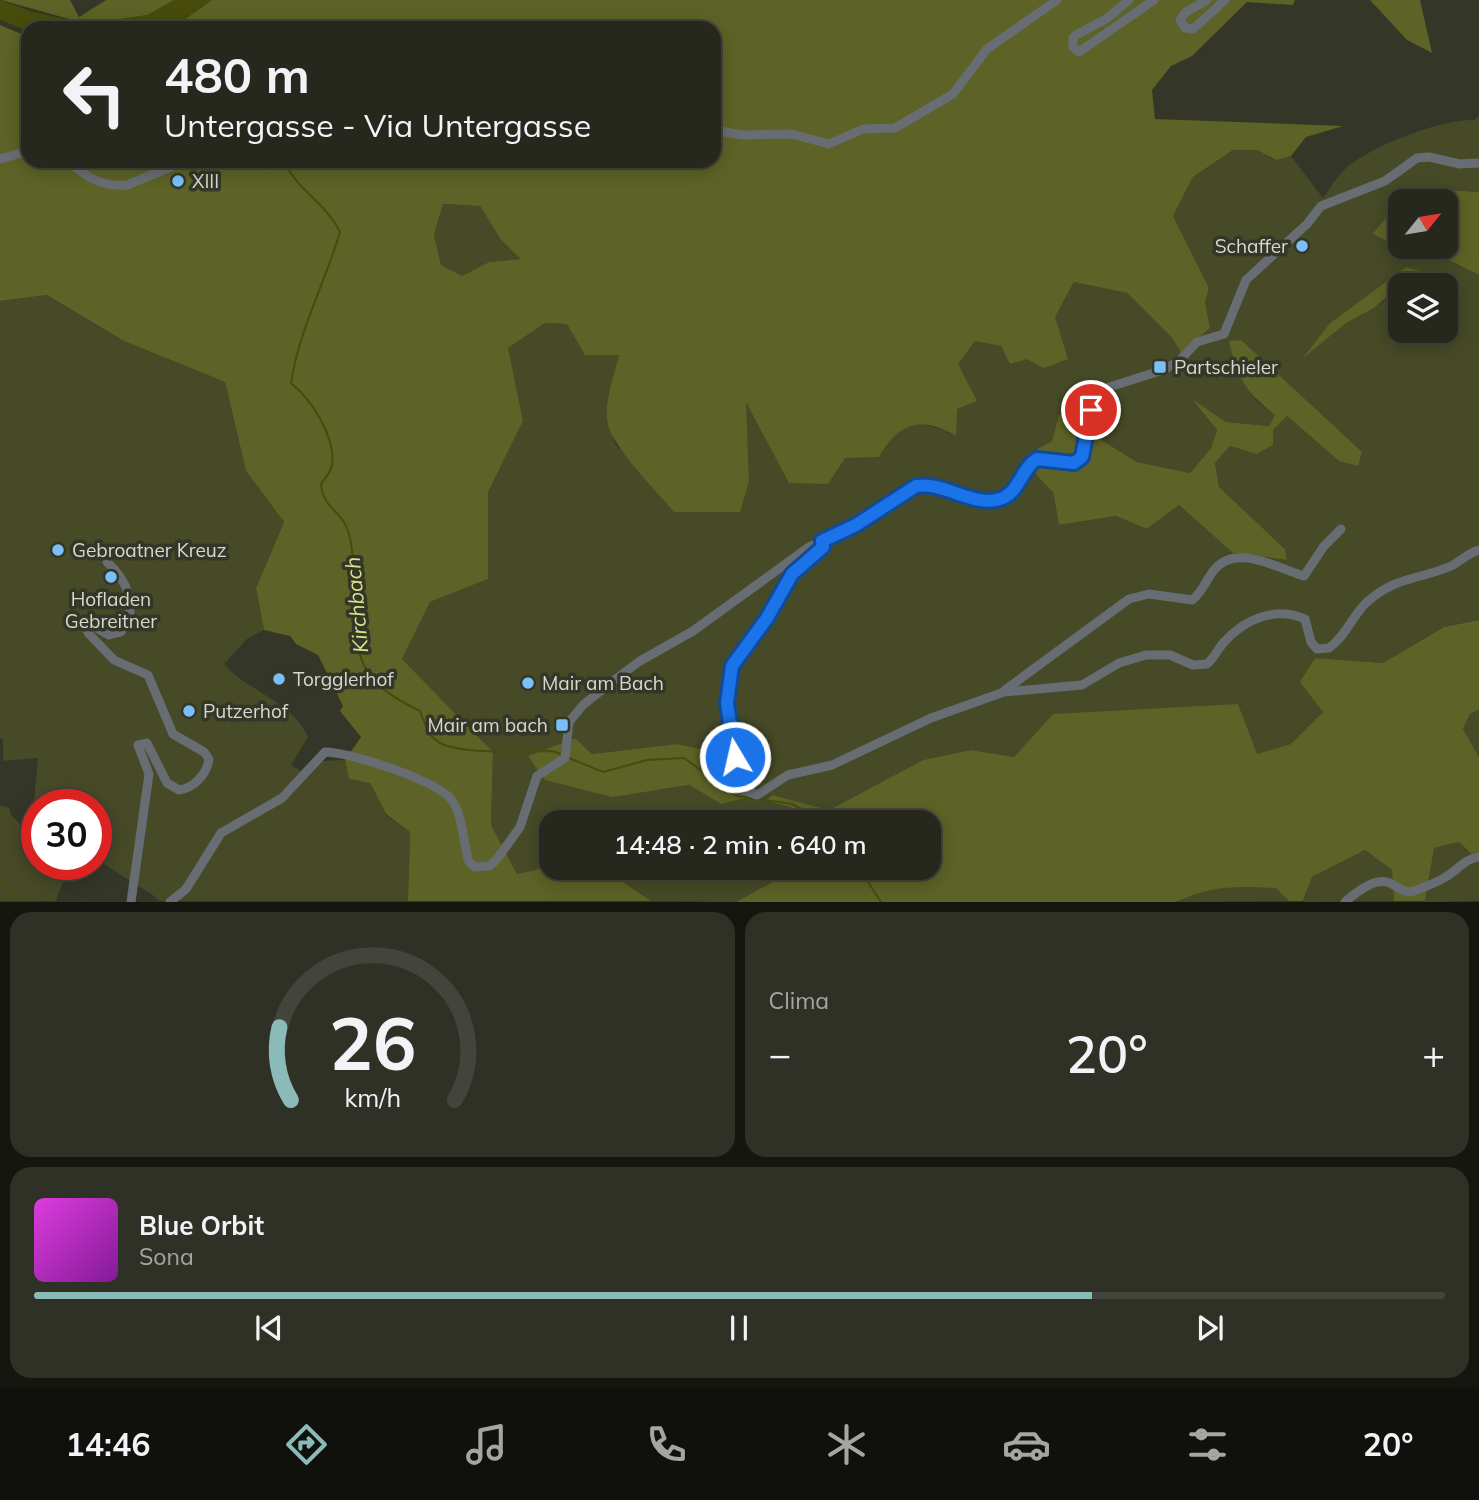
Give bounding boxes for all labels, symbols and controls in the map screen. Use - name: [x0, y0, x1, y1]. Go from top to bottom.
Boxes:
- text: 480 m: [164, 44, 310, 105]
- icon: left: [49, 49, 140, 140]
- text: Untergasse - Via Untergasse: [164, 105, 591, 145]
- place label: XIII: [192, 169, 219, 193]
- marker: XIII: [170, 173, 186, 189]
- north arrow: [1388, 189, 1458, 259]
- map controls: [1388, 189, 1458, 343]
- place label: Schaffer: [1215, 234, 1288, 258]
- marker: Schaffer: [1294, 238, 1310, 254]
- button: layers: [1388, 273, 1458, 343]
- place label: Partschieler: [1174, 355, 1278, 379]
- marker: Partschieler: [1152, 359, 1168, 375]
- pin: [1061, 380, 1121, 440]
- icon: arrive: [1072, 391, 1110, 429]
- place label: Gebroatner Kreuz: [72, 538, 227, 562]
- marker: Gebroatner Kreuz: [50, 542, 66, 558]
- water label: Kirchbach: [339, 556, 373, 654]
- marker: Hofladen Gebreitner: [103, 569, 119, 585]
- place label: Hofladen Gebreitner: [65, 587, 157, 633]
- place label: Torgglerhof: [293, 667, 394, 691]
- marker: Torgglerhof: [271, 671, 287, 687]
- place label: Mair am Bach: [542, 671, 664, 695]
- marker: Mair am Bach: [520, 675, 536, 691]
- place label: Putzerhof: [203, 699, 289, 723]
- marker: Putzerhof: [181, 703, 197, 719]
- place label: Mair am bach: [428, 713, 548, 737]
- marker: Mair am bach: [554, 717, 570, 733]
- position arrow: [698, 720, 772, 794]
- speed limit sign: 30: [21, 789, 112, 880]
- text: 14:48 · 2 min · 640 m: [613, 828, 867, 861]
- text: Clima: [769, 986, 829, 1015]
- text: 26: [329, 998, 416, 1089]
- text: 20°: [1066, 1021, 1148, 1086]
- text: −: [769, 1030, 791, 1078]
- text: +: [1422, 1030, 1445, 1078]
- text: km/h: [344, 1082, 401, 1113]
- text: Blue Orbit: [139, 1209, 264, 1242]
- text: Sona: [139, 1242, 194, 1271]
- icon: previous: [250, 1309, 288, 1347]
- icon: pause: [720, 1309, 758, 1347]
- icon: next: [1191, 1309, 1229, 1347]
- icon: directions: [282, 1420, 331, 1469]
- icon: music: [462, 1420, 511, 1469]
- icon: phone: [642, 1420, 691, 1469]
- icon: climate: [822, 1420, 871, 1469]
- icon: car: [1002, 1420, 1051, 1469]
- icon: filters: [1183, 1420, 1232, 1469]
- text: 14:46: [66, 1424, 150, 1464]
- text: 20°: [1363, 1424, 1413, 1464]

